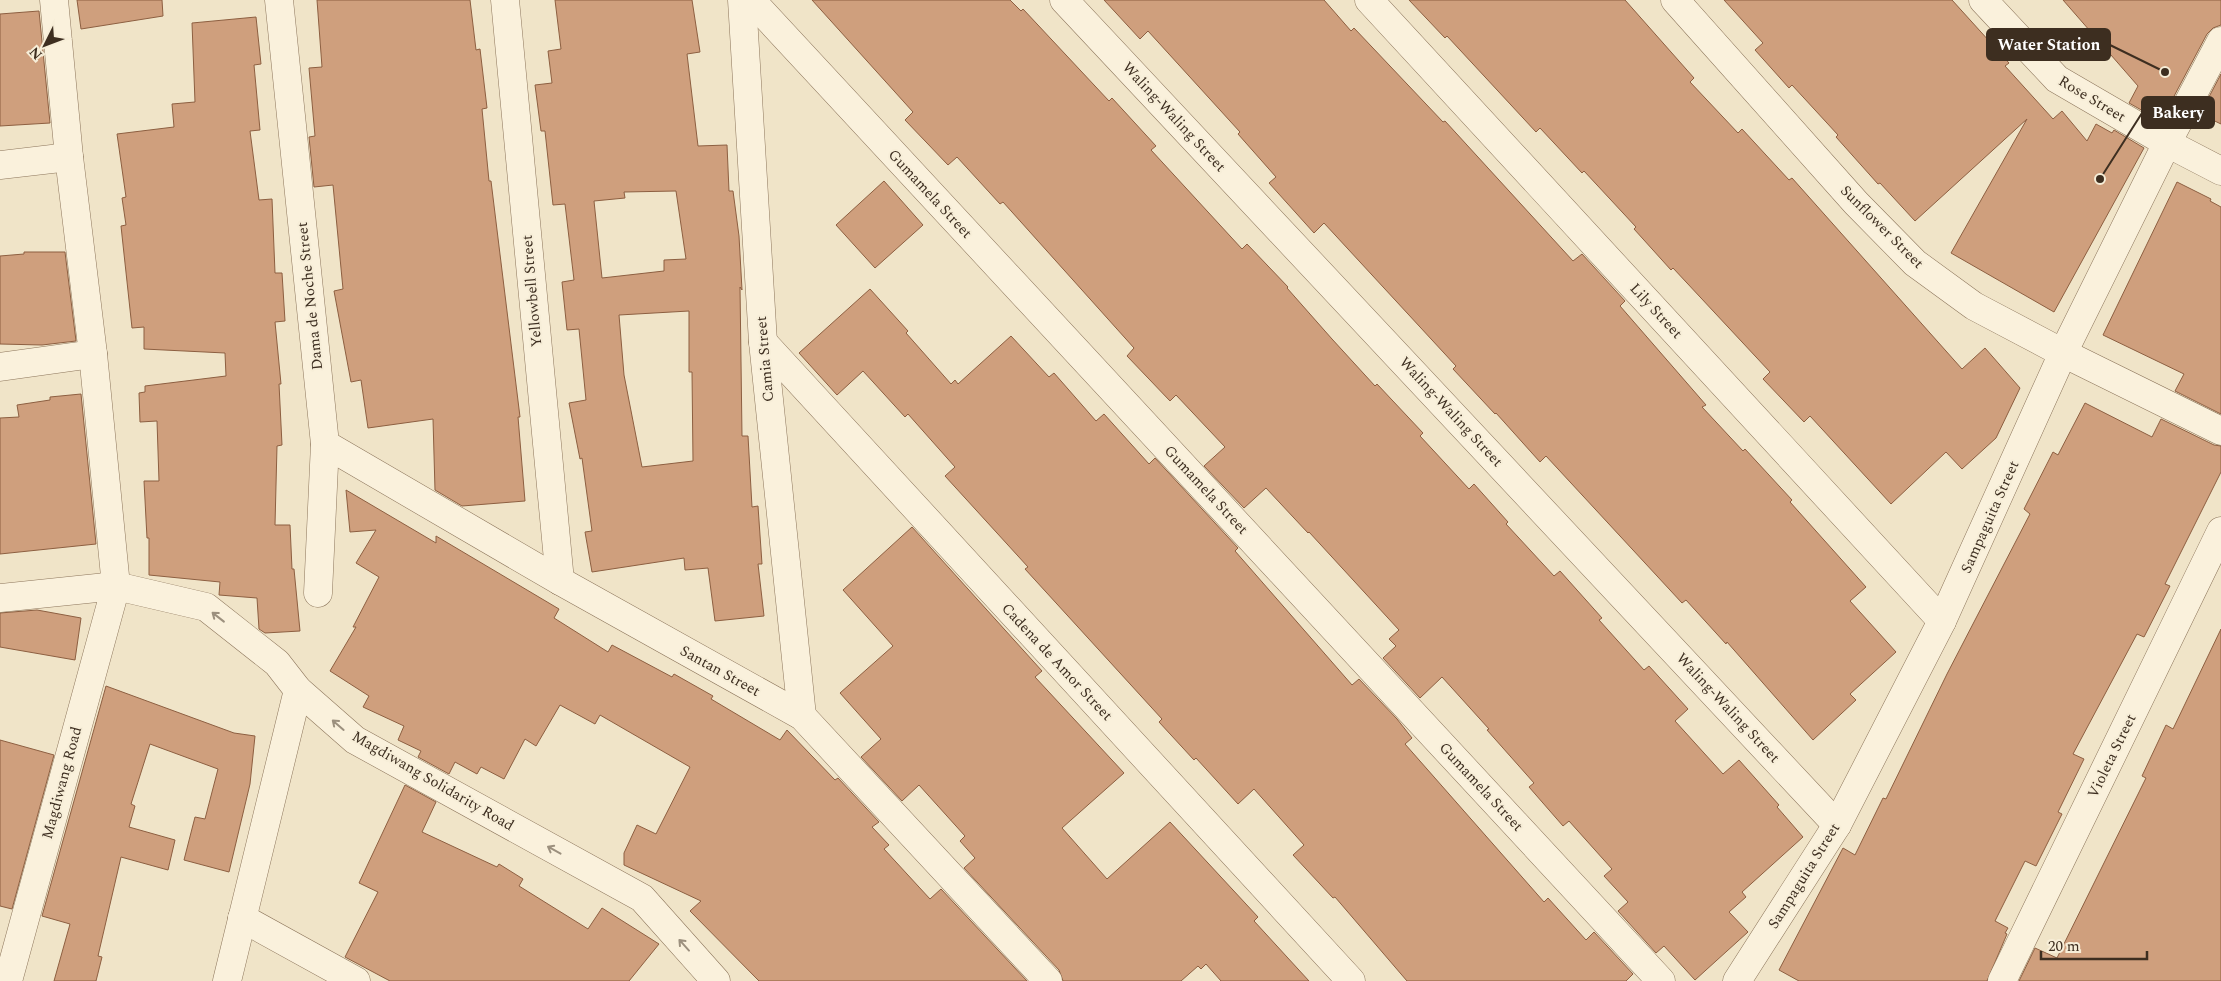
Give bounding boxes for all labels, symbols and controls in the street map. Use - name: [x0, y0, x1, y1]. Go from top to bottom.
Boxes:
- north arrow: [20, 20, 70, 70]
- callout: Water Station: [1987, 29, 2110, 60]
- text: Water Station: [1998, 33, 2101, 57]
- text: N: [24, 42, 47, 65]
- street label: Waling-Waling Street: [1117, 57, 1231, 177]
- street label: Rose Street: [2054, 70, 2130, 128]
- callout: Bakery: [2142, 97, 2214, 128]
- text: Bakery: [2152, 101, 2205, 125]
- street label: Gumamela Street: [882, 144, 978, 244]
- street label: Sunflower Street: [1835, 180, 1929, 274]
- street label: Dama de Noche Street: [291, 221, 329, 371]
- street label: Yellowbell Street: [516, 234, 548, 348]
- street label: Lily Street: [1624, 278, 1688, 344]
- street label: Camia Street: [750, 315, 780, 403]
- street label: Waling-Waling Street: [1394, 352, 1508, 472]
- street label: Gumamela Street: [1158, 440, 1254, 540]
- street label: Sampaguita Street: [1955, 457, 2025, 577]
- street label: Cadena de Amor Street: [996, 598, 1118, 726]
- one-way arrow: [212, 611, 225, 622]
- street label: Santan Street: [676, 639, 764, 703]
- street label: Waling-Waling Street: [1671, 648, 1785, 768]
- street label: Violeta Street: [2082, 710, 2142, 802]
- one-way arrow: [332, 720, 345, 731]
- street label: Magdiwang Road: [36, 724, 88, 842]
- street label: Magdiwang Solidarity Road: [348, 725, 518, 837]
- street label: Gumamela Street: [1433, 737, 1529, 837]
- street label: Sampaguita Street: [1762, 818, 1846, 934]
- one-way arrow: [547, 845, 562, 855]
- scale bar: [2041, 928, 2147, 960]
- text: 20 m: [2048, 935, 2080, 958]
- one-way arrow: [678, 938, 689, 951]

